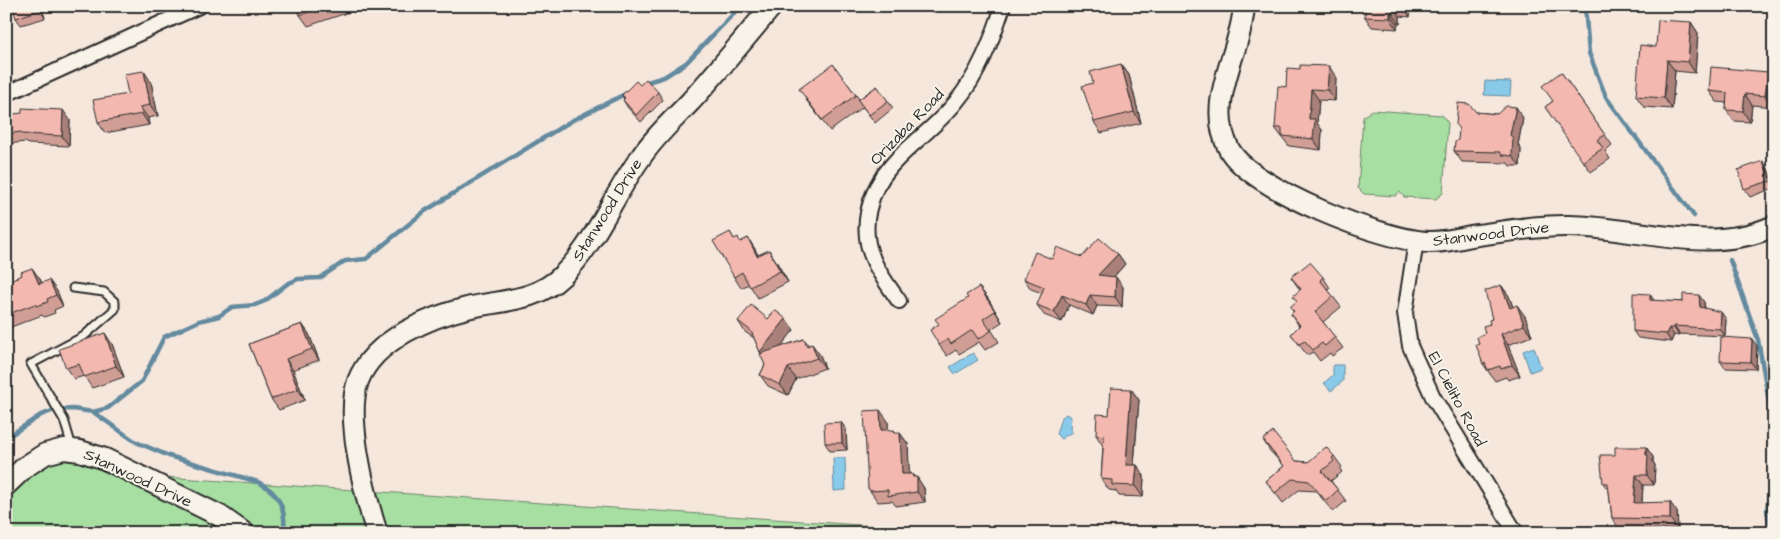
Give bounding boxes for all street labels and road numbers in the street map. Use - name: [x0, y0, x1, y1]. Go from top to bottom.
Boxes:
- street label: Orizaba Road: [865, 84, 949, 170]
- street label: Stanwood Drive: [567, 154, 648, 265]
- street label: Stanwood Drive: [1432, 216, 1551, 252]
- street label: El Cielito Road: [1423, 348, 1491, 450]
- street label: Stanwood Drive: [80, 443, 196, 513]

